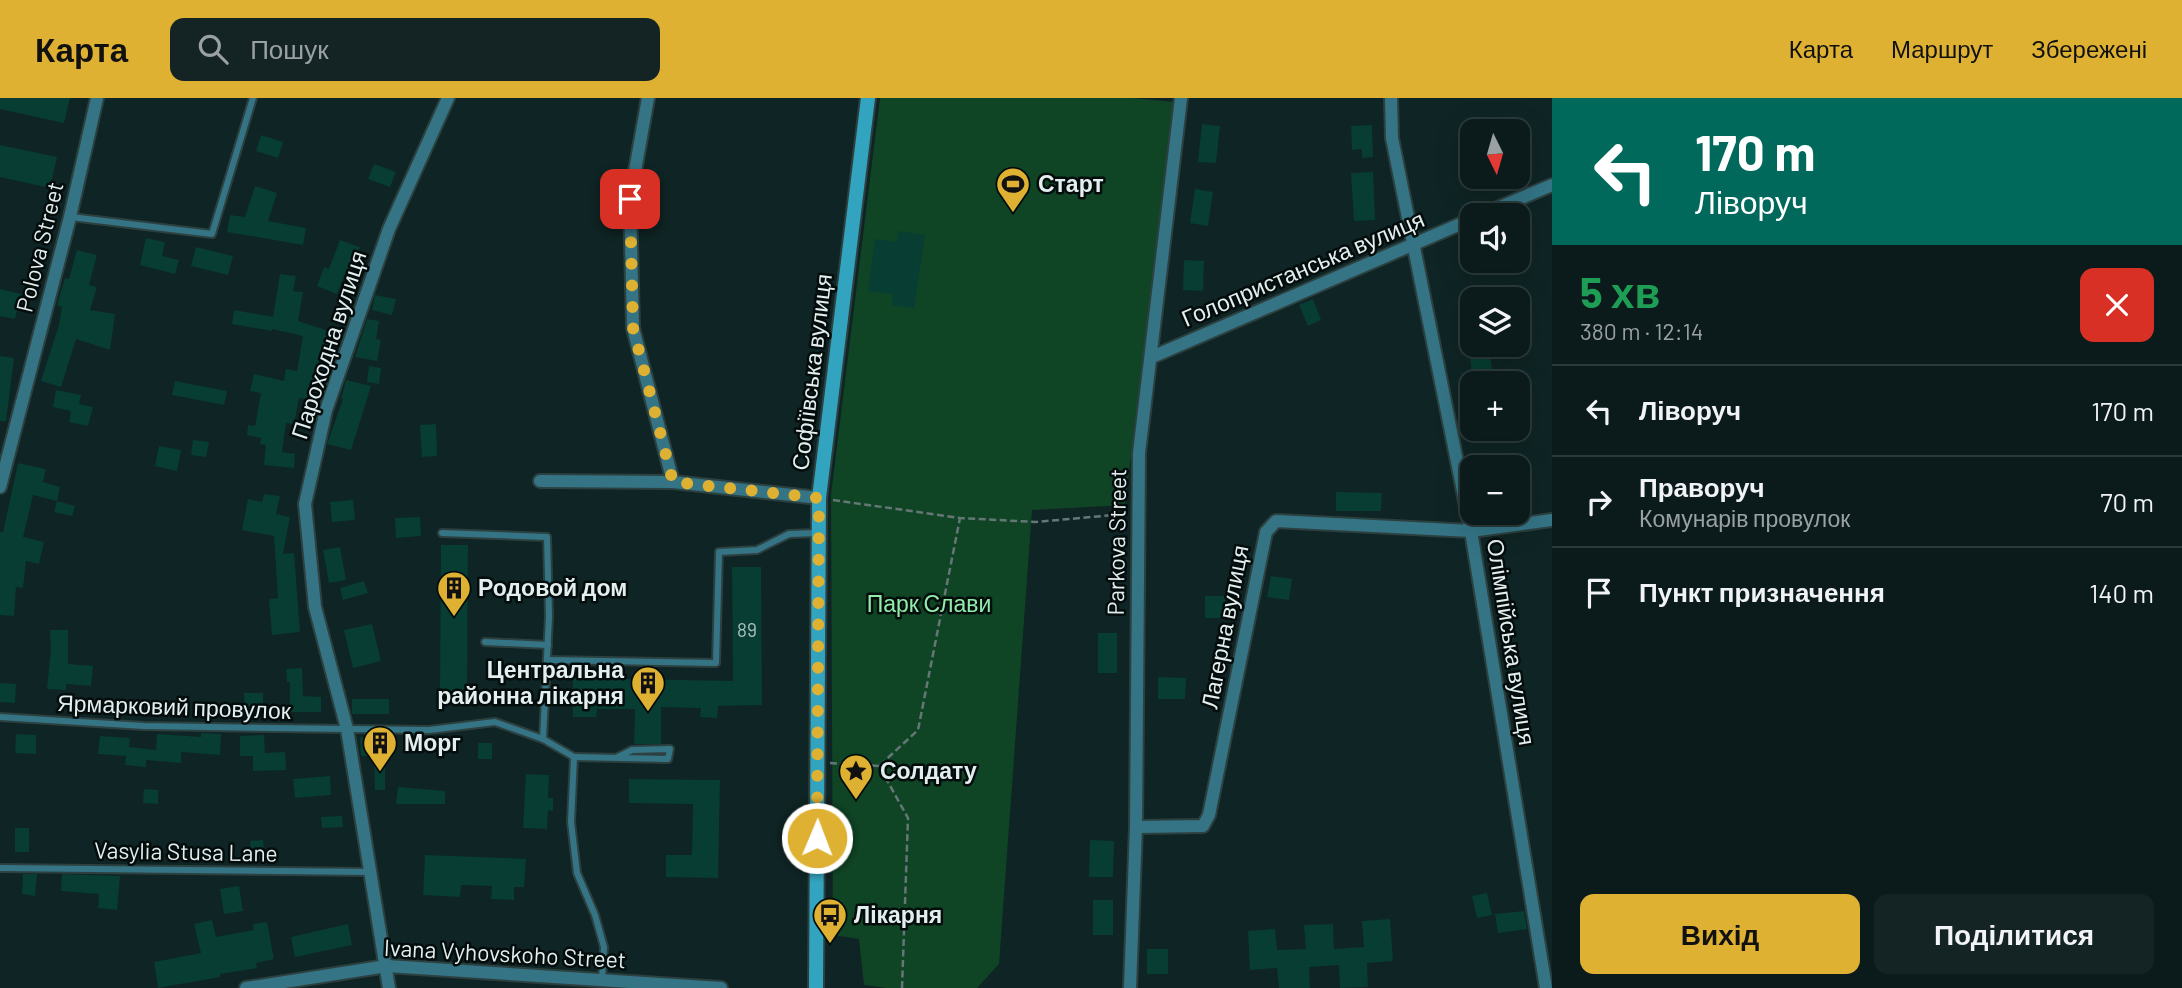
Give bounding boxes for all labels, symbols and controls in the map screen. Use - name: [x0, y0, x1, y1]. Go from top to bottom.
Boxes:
- search box: [170, 18, 660, 81]
- text: Карта: [35, 29, 128, 69]
- icon: search: [194, 30, 232, 68]
- text: Пошук: [250, 33, 329, 64]
- text: Карта: [1789, 34, 1853, 63]
- text: Маршрут: [1891, 34, 1993, 63]
- text: Збережені: [2031, 34, 2147, 63]
- north arrow: [1460, 119, 1530, 189]
- map controls: [1460, 119, 1530, 525]
- text: 170 m: [1695, 122, 1815, 181]
- icon: left: [1580, 126, 1671, 217]
- sports icon: Старт: [994, 165, 1032, 214]
- pin: [600, 169, 660, 229]
- place label: Старт: [1038, 169, 1104, 197]
- street label: Polova Street: [9, 179, 69, 315]
- icon: arrive: [611, 180, 649, 218]
- text: Ліворуч: [1695, 182, 1808, 220]
- button: sound: [1460, 203, 1530, 273]
- street label: Голопристанська вулиця: [1177, 204, 1428, 332]
- street label: Пароходна вулиця: [284, 247, 372, 442]
- text: 5 хв: [1580, 266, 1660, 316]
- button: close: [2080, 268, 2154, 342]
- street label: Софіївська вулиця: [785, 272, 837, 472]
- button: layers: [1460, 287, 1530, 357]
- text: 380 m · 12:14: [1580, 317, 1703, 345]
- button: +: [1460, 371, 1530, 441]
- icon: left: [1580, 392, 1618, 430]
- text: Ліворуч: [1639, 394, 1741, 425]
- text: 170 m: [2091, 395, 2154, 426]
- button: −: [1460, 455, 1530, 525]
- street label: Parkova Street: [1101, 468, 1131, 616]
- text: Праворуч: [1639, 471, 1765, 502]
- icon: right: [1580, 483, 1618, 521]
- text: 70 m: [2100, 486, 2154, 517]
- text: Комунарів провулок: [1639, 504, 1850, 532]
- street label: Олімпійська вулиця: [1482, 537, 1542, 747]
- street label: Лагерна вулиця: [1194, 543, 1254, 711]
- building icon: Родовой дом: [435, 569, 473, 618]
- place label: Родовой дом: [478, 573, 627, 601]
- icon: arrive: [1580, 574, 1618, 612]
- text: Пункт призначення: [1639, 576, 1885, 607]
- text: 140 m: [2089, 577, 2154, 608]
- park label: Парк Слави: [867, 589, 991, 617]
- house number: 89: [737, 618, 757, 641]
- place label: Центральна районна лікарня: [437, 655, 624, 709]
- building icon: Центральна районна лікарня: [629, 664, 667, 713]
- street label: Ярмарковий провулок: [57, 688, 292, 724]
- building icon: Морг: [361, 724, 399, 773]
- place label: Морг: [404, 728, 461, 756]
- place icon: Солдату: [837, 752, 875, 801]
- place label: Солдату: [880, 756, 977, 784]
- position arrow: [780, 801, 854, 875]
- street label: Vasylia Stusa Lane: [94, 835, 278, 867]
- button: Вихід: [1580, 894, 1860, 974]
- button: Поділитися: [1874, 894, 2154, 974]
- bus stop icon: Лікарня: [811, 896, 849, 945]
- place label: Лікарня: [854, 900, 942, 928]
- street label: Ivana Vyhovskoho Street: [383, 933, 627, 973]

